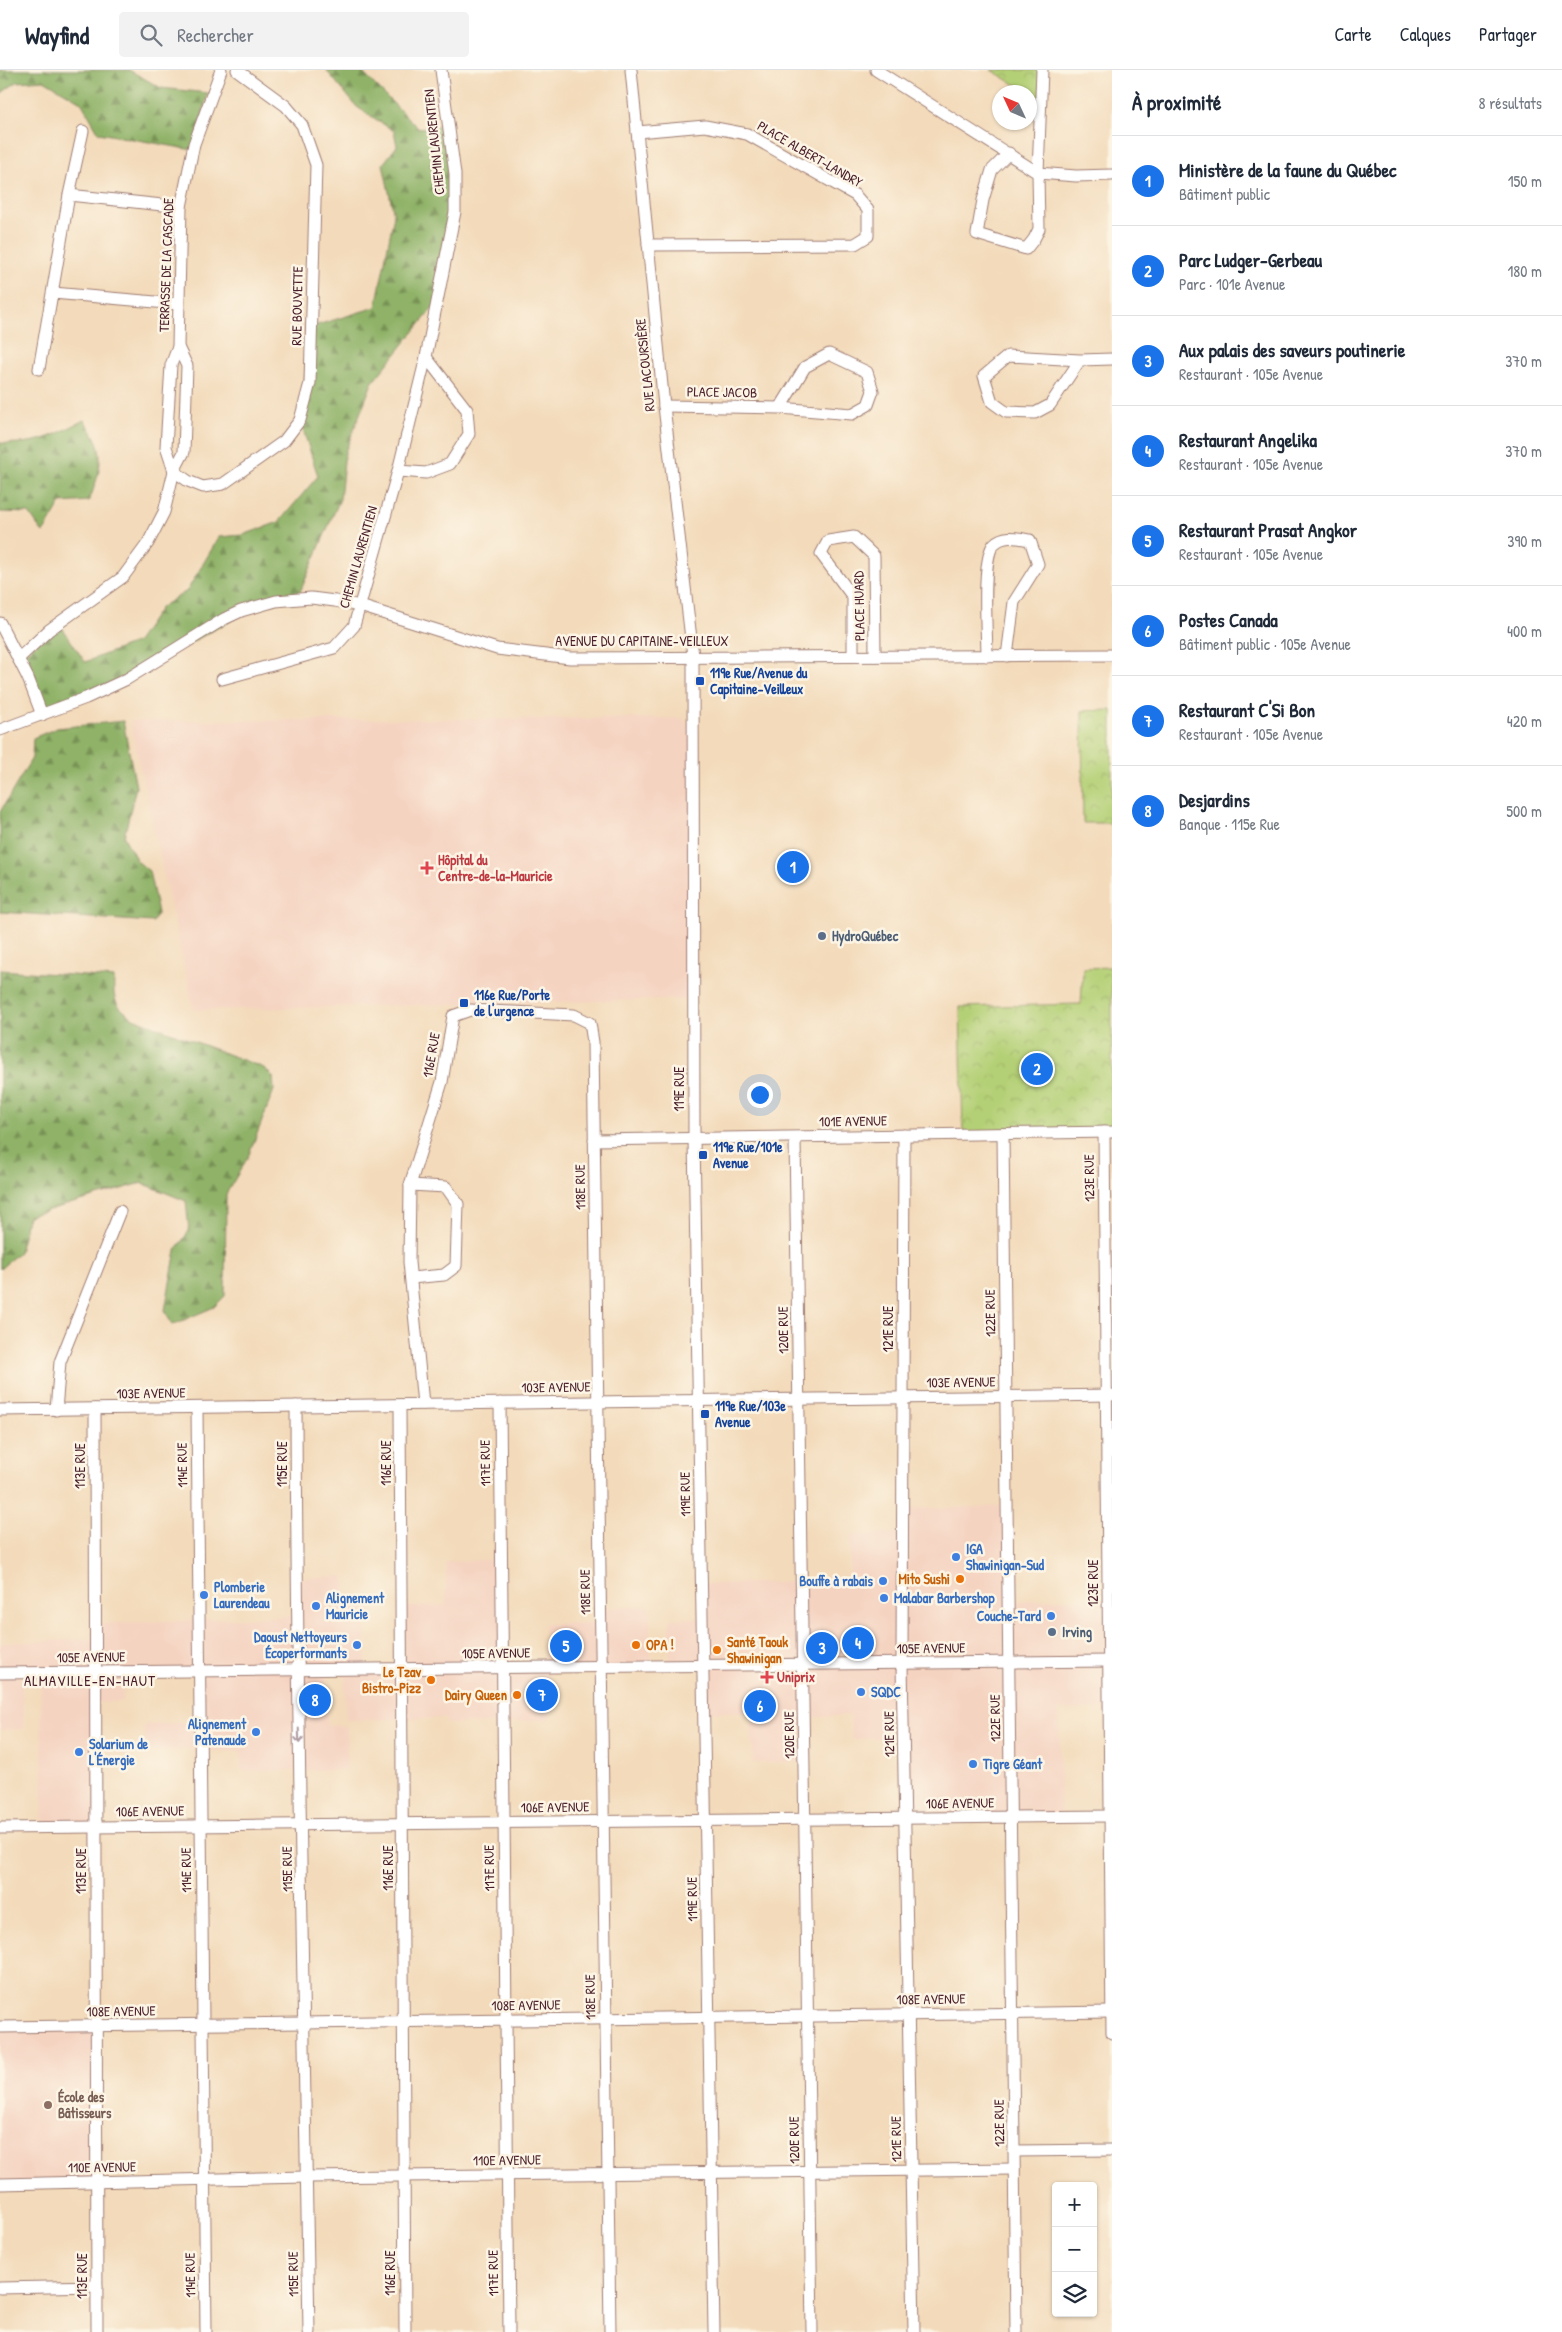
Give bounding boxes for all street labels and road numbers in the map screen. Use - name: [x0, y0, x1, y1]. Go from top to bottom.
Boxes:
- street label: CHEMIN LAURENTIEN: [419, 88, 448, 196]
- street label: PLACE ALBERT-LANDRY: [754, 116, 867, 192]
- street label: TERRASSE DE LA CASCADE: [154, 198, 177, 332]
- street label: RUE BOUVETTE: [286, 266, 307, 346]
- street label: RUE LACOURSIÈRE: [630, 318, 659, 413]
- street label: PLACE JACOB: [687, 381, 757, 402]
- street label: CHEMIN LAURENTIEN: [334, 503, 381, 610]
- street label: PLACE HUARD: [848, 571, 869, 641]
- street label: AVENUE DU CAPITAINE-VEILLEUX: [555, 631, 729, 650]
- street label: 116E RUE: [417, 1031, 444, 1079]
- street label: 119E RUE: [669, 1067, 688, 1111]
- street label: 101E AVENUE: [819, 1110, 887, 1131]
- street label: 123E RUE: [1079, 1154, 1098, 1202]
- street label: 118E RUE: [570, 1164, 589, 1210]
- street label: 122E RUE: [980, 1289, 999, 1337]
- street label: 120E RUE: [773, 1306, 792, 1354]
- street label: 121E RUE: [878, 1306, 897, 1352]
- street label: 103E AVENUE: [926, 1371, 996, 1392]
- street label: 103E AVENUE: [521, 1376, 591, 1397]
- street label: 103E AVENUE: [116, 1382, 186, 1403]
- street label: 117E RUE: [475, 1439, 494, 1487]
- street label: 116E RUE: [376, 1440, 395, 1486]
- street label: 115E RUE: [272, 1441, 291, 1487]
- street label: 114E RUE: [172, 1442, 191, 1488]
- street label: 113E RUE: [70, 1443, 89, 1489]
- street label: 119E RUE: [675, 1471, 694, 1517]
- street label: 123E RUE: [1083, 1559, 1102, 1607]
- street label: 118E RUE: [575, 1569, 594, 1615]
- street label: 105E AVENUE: [896, 1637, 966, 1658]
- street label: 105E AVENUE: [461, 1642, 531, 1663]
- street label: 105E AVENUE: [56, 1646, 126, 1667]
- street label: 122E RUE: [985, 1694, 1004, 1742]
- street label: 120E RUE: [779, 1711, 798, 1759]
- street label: 121E RUE: [879, 1711, 898, 1757]
- street label: 106E AVENUE: [926, 1792, 994, 1813]
- street label: 106E AVENUE: [521, 1796, 589, 1817]
- street label: 106E AVENUE: [116, 1800, 184, 1821]
- street label: 117E RUE: [479, 1844, 498, 1892]
- street label: 116E RUE: [378, 1845, 397, 1891]
- street label: 115E RUE: [277, 1846, 296, 1892]
- street label: 114E RUE: [176, 1847, 195, 1893]
- street label: 113E RUE: [71, 1848, 90, 1894]
- street label: 119E RUE: [682, 1876, 701, 1922]
- street label: 118E RUE: [580, 1974, 599, 2020]
- street label: 108E AVENUE: [896, 1988, 966, 2009]
- street label: 108E AVENUE: [491, 1994, 561, 2015]
- street label: 108E AVENUE: [86, 2000, 156, 2021]
- street label: 122E RUE: [989, 2099, 1008, 2147]
- street label: 120E RUE: [784, 2116, 803, 2164]
- street label: 121E RUE: [886, 2116, 905, 2162]
- street label: 110E AVENUE: [473, 2149, 541, 2170]
- street label: 110E AVENUE: [68, 2156, 136, 2177]
- street label: 117E RUE: [483, 2249, 502, 2297]
- street label: 116E RUE: [380, 2250, 399, 2296]
- street label: 115E RUE: [283, 2251, 302, 2297]
- street label: 114E RUE: [180, 2252, 199, 2298]
- street label: 113E RUE: [72, 2253, 91, 2299]

